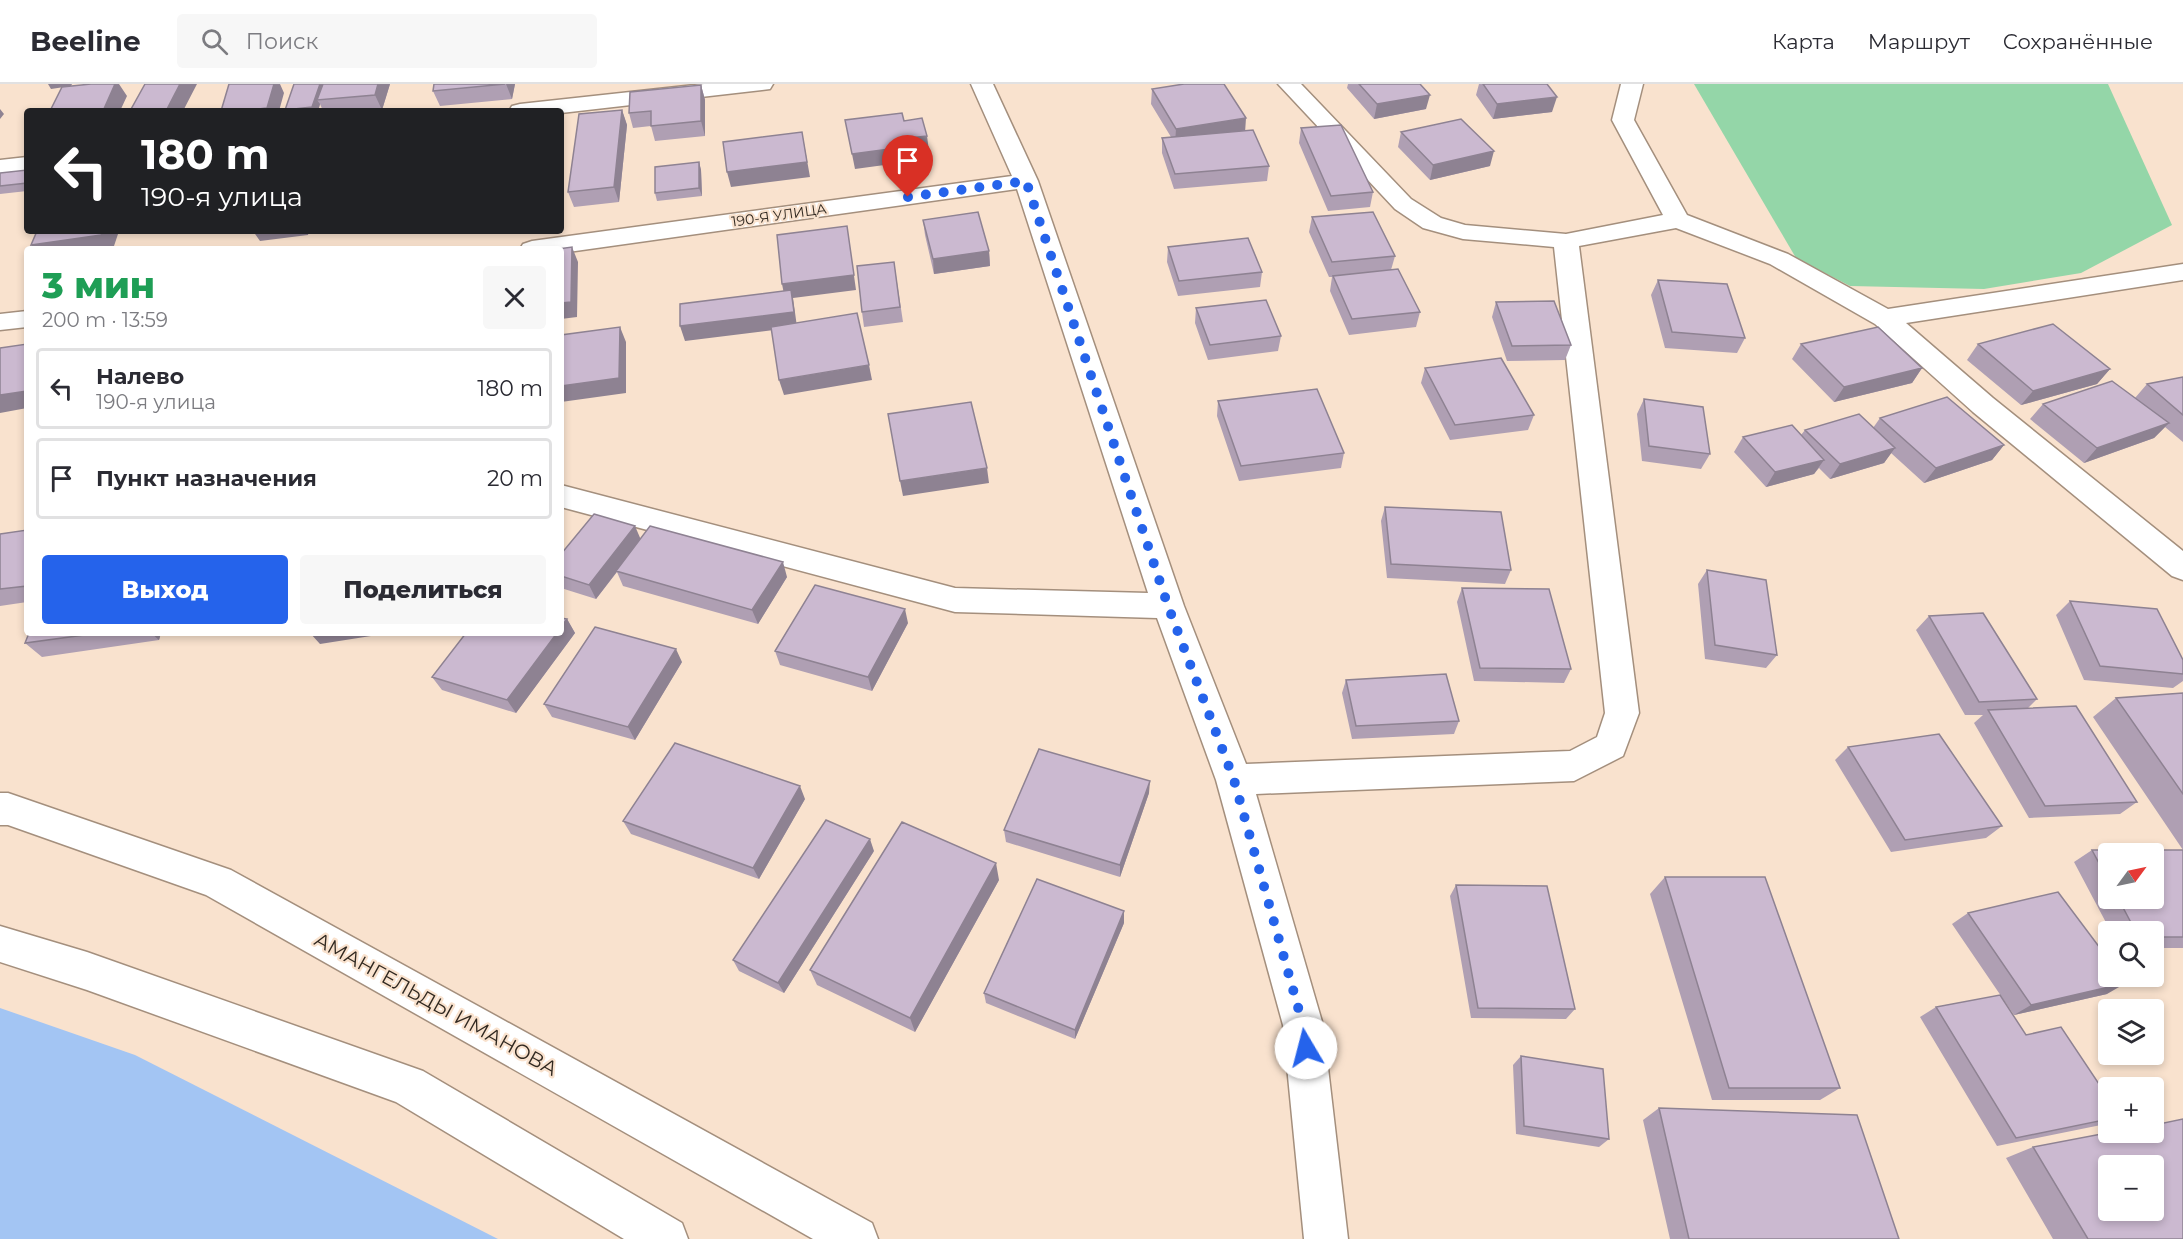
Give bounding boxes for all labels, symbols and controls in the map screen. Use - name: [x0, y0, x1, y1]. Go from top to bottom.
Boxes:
- search box: [177, 14, 597, 68]
- text: Beeline: [30, 24, 141, 58]
- icon: search: [198, 25, 231, 58]
- text: Поиск: [246, 28, 318, 55]
- text: Карта: [1772, 29, 1835, 54]
- text: Маршрут: [1868, 29, 1970, 54]
- text: Сохранённые: [2003, 29, 2153, 54]
- text: 180 m: [141, 128, 270, 180]
- icon: left: [42, 132, 120, 210]
- pin: [882, 135, 933, 197]
- icon: arrive: [891, 144, 924, 177]
- text: 190-я улица: [141, 180, 303, 213]
- street label: 190-Я УЛИЦА: [730, 199, 828, 231]
- text: 3 мин: [42, 263, 155, 307]
- button: close: [483, 266, 546, 329]
- text: 200 m · 13:59: [42, 308, 168, 332]
- text: Налево: [96, 363, 184, 390]
- icon: left: [45, 372, 78, 405]
- text: 180 m: [477, 375, 543, 402]
- text: 190-я улица: [96, 390, 216, 414]
- icon: arrive: [45, 462, 78, 495]
- text: Пункт назначения: [96, 465, 317, 492]
- text: 20 m: [487, 465, 543, 492]
- button: Выход: [42, 555, 288, 624]
- button: Поделиться: [300, 555, 546, 624]
- north arrow: [2098, 843, 2164, 909]
- map controls: [2098, 843, 2164, 1221]
- button: search: [2098, 921, 2164, 987]
- street label: АМАНГЕЛЬДЫ ИМАНОВА: [310, 927, 562, 1081]
- button: layers: [2098, 999, 2164, 1065]
- position arrow: [1274, 1016, 1338, 1080]
- button: +: [2098, 1077, 2164, 1143]
- button: −: [2098, 1155, 2164, 1221]

